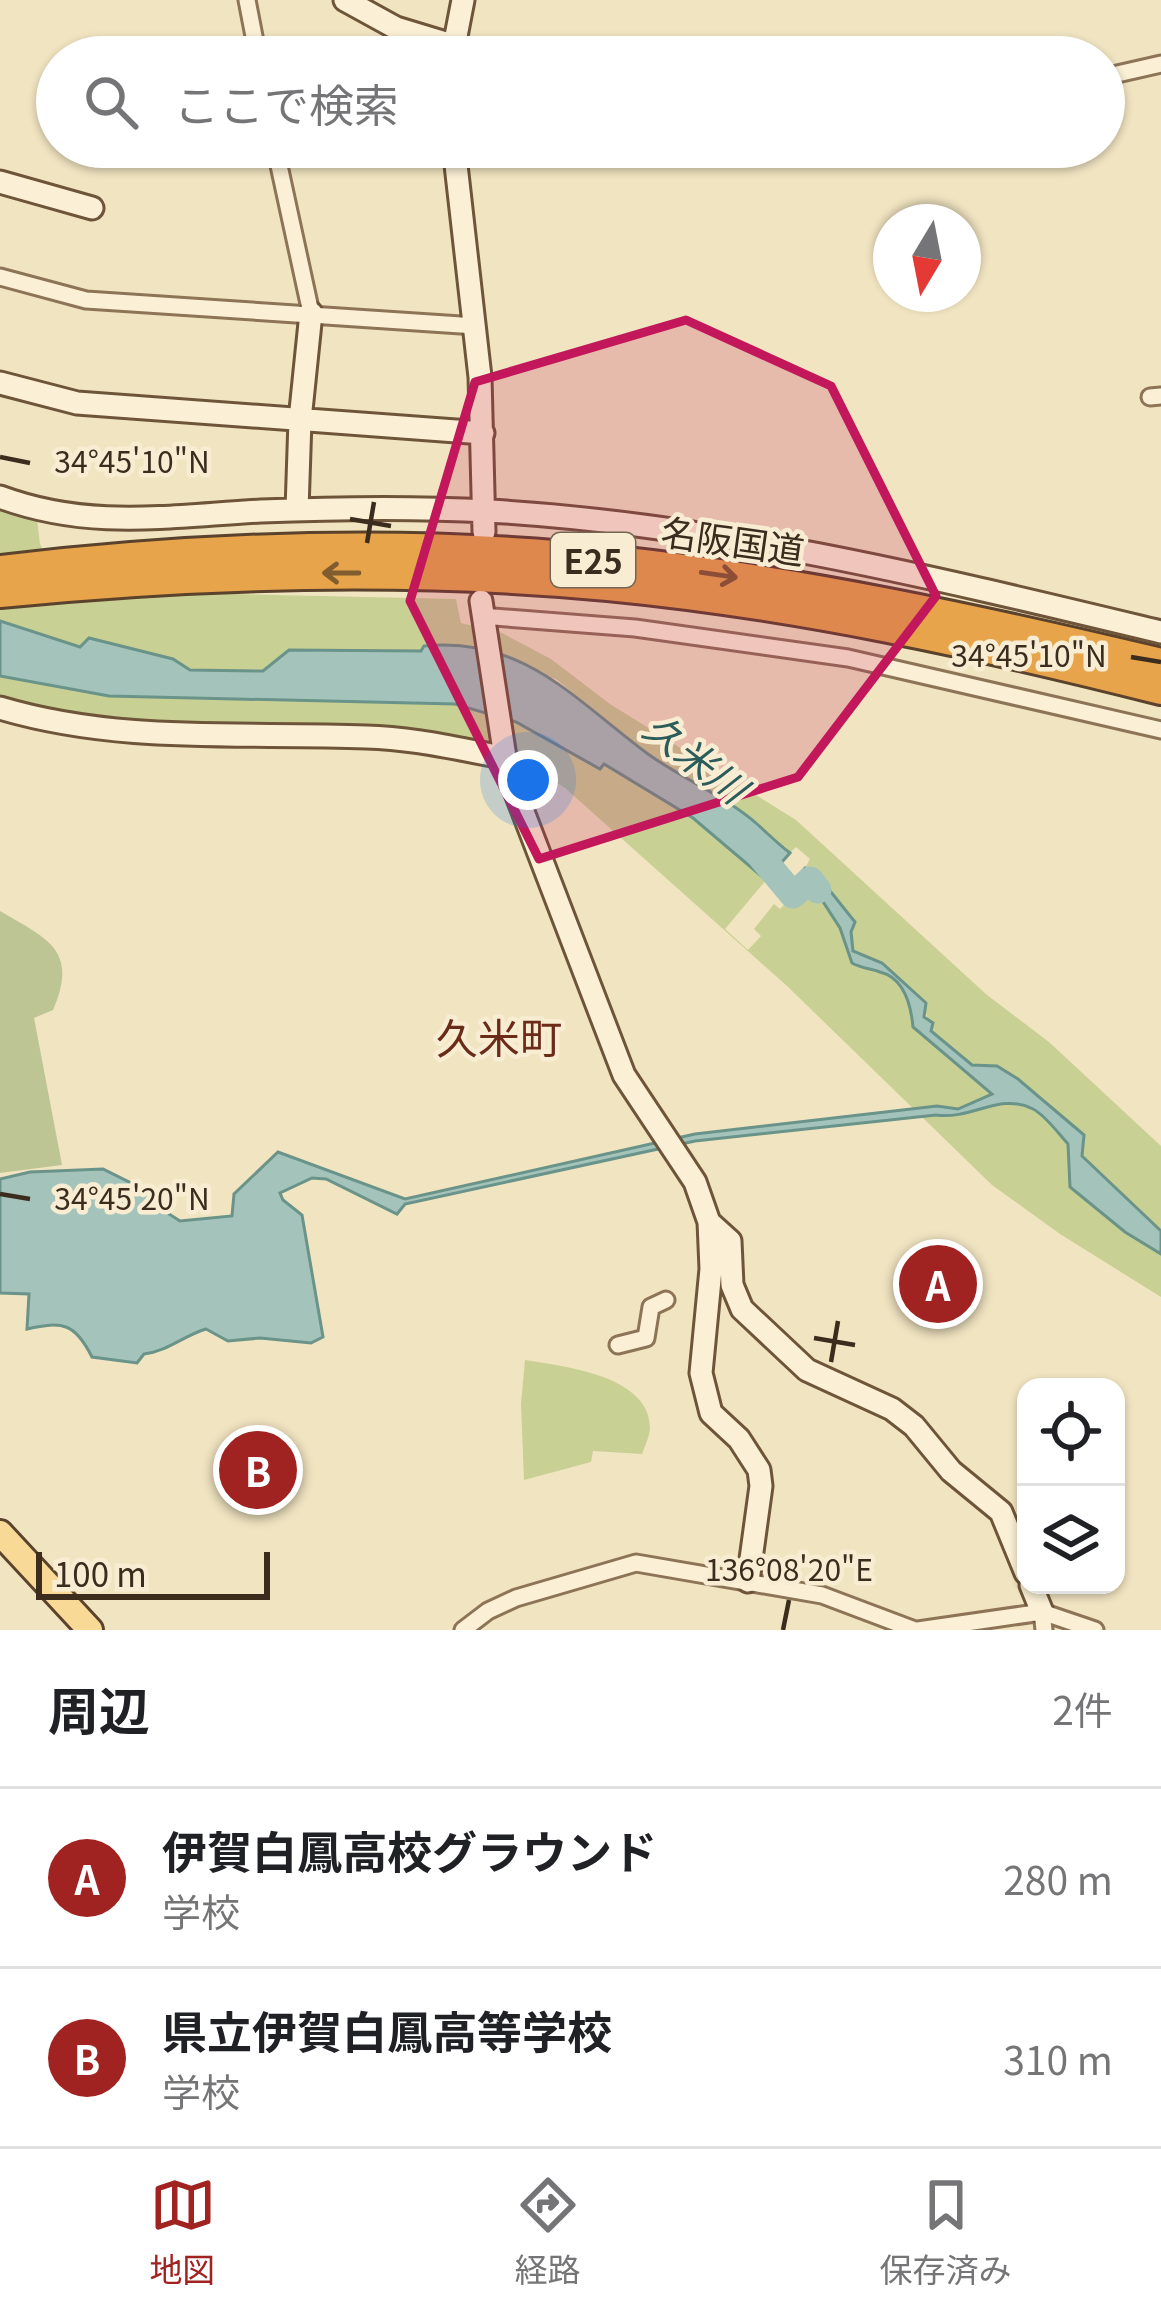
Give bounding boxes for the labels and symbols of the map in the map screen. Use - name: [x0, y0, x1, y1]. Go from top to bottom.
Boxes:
- north arrow: [873, 204, 981, 312]
- text: 34°45'10"N: [54, 438, 210, 482]
- street label: 名阪国道: [658, 503, 808, 575]
- road number: E25: [551, 533, 635, 587]
- one-way arrow: [322, 562, 361, 584]
- one-way arrow: [699, 564, 738, 587]
- text: 34°45'10"N: [951, 632, 1107, 676]
- water label: 久米川: [634, 698, 763, 817]
- your location: [498, 750, 558, 810]
- district label: 久米町: [436, 1005, 562, 1066]
- text: 34°45'20"N: [54, 1175, 210, 1219]
- pin: A: [899, 1239, 977, 1329]
- pin: B: [219, 1425, 297, 1515]
- scale bar: [36, 1546, 270, 1599]
- text: 136°08'20"E: [705, 1546, 873, 1590]

